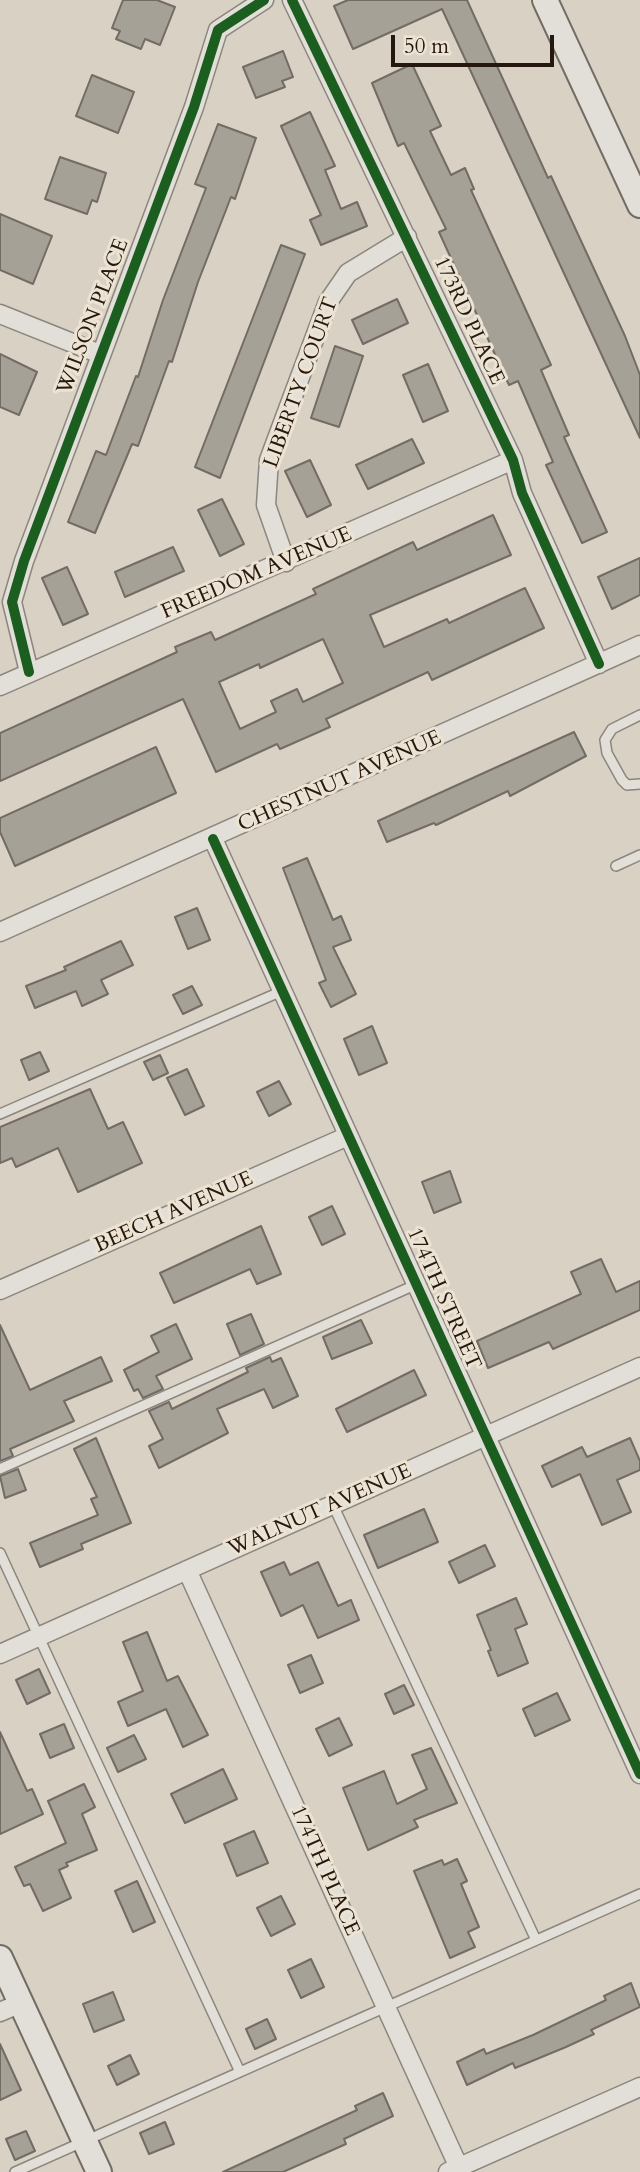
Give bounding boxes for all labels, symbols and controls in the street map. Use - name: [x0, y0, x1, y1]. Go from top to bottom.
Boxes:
- scale bar: [395, 21, 558, 65]
- text: 50 m: [404, 32, 449, 61]
- street label: WILSON PLACE: [53, 236, 135, 398]
- street label: 173RD PLACE: [427, 253, 509, 389]
- street label: LIBERTY COURT: [259, 294, 345, 472]
- street label: FREEDOM AVENUE: [158, 522, 356, 626]
- street label: CHESTNUT AVENUE: [234, 726, 446, 838]
- street label: BEECH AVENUE: [91, 1167, 257, 1259]
- street label: 174TH STREET: [400, 1224, 486, 1374]
- street label: WALNUT AVENUE: [224, 1459, 416, 1563]
- street label: 174TH PLACE: [284, 1802, 364, 1940]

